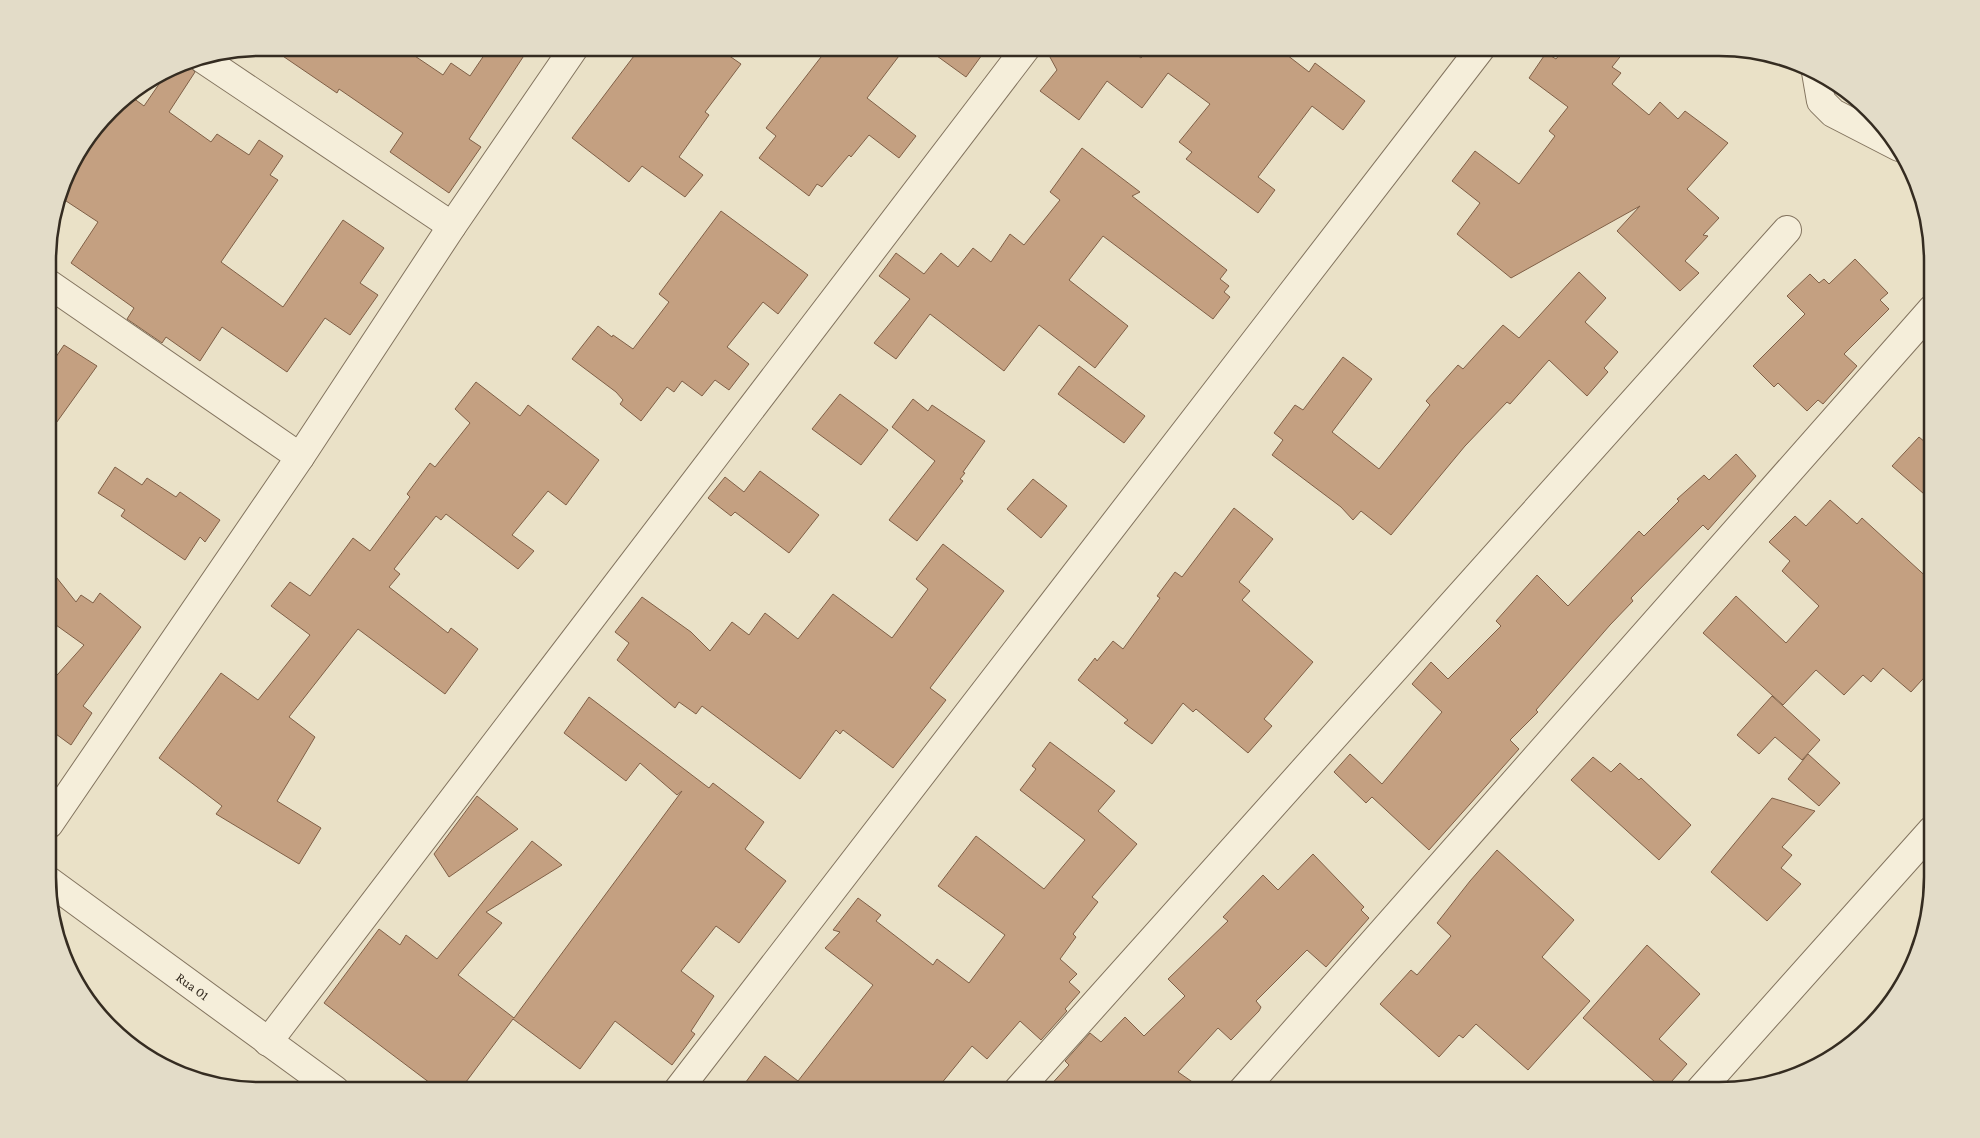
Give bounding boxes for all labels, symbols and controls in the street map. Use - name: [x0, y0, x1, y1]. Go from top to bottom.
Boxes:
- street label: Rua 01: [173, 969, 213, 1004]

